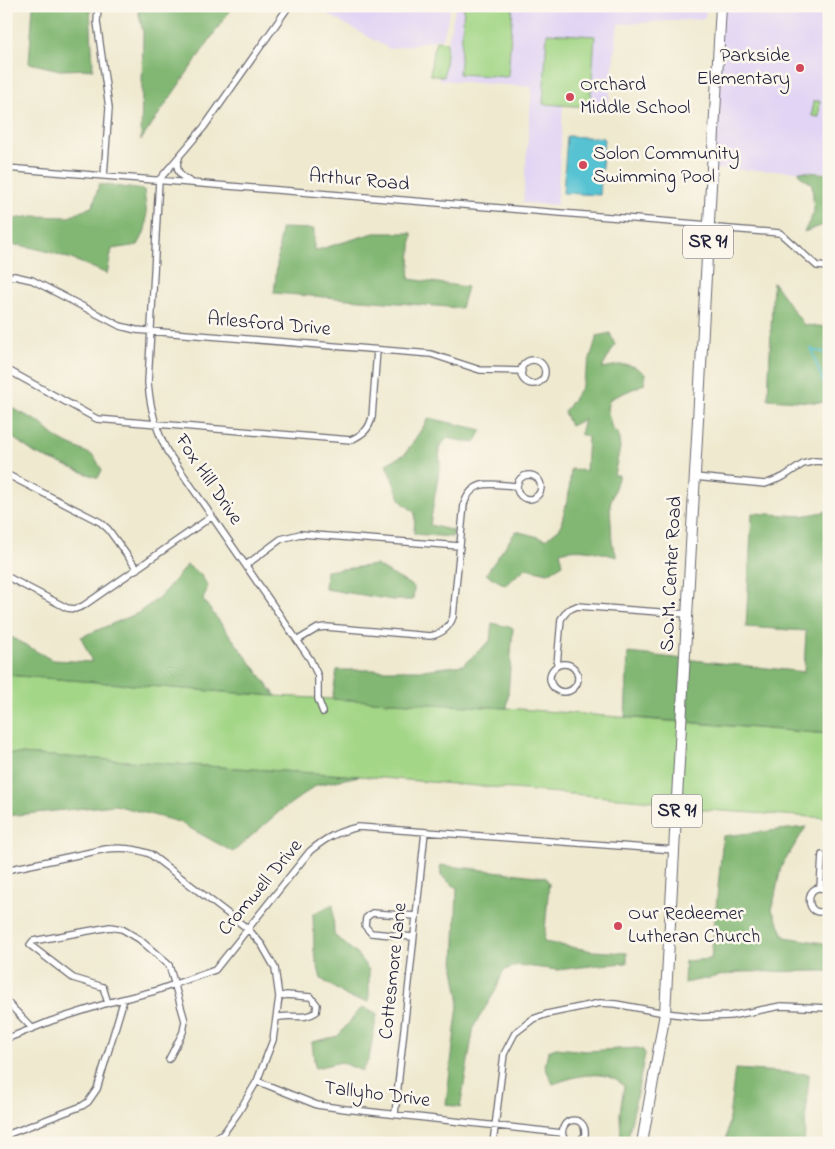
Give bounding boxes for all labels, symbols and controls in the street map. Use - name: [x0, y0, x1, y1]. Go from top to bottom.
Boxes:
- place label: Parkside Elementary: [696, 42, 790, 94]
- marker: Parkside Elementary: [794, 62, 806, 74]
- place label: Orchard Middle School: [580, 71, 690, 123]
- marker: Orchard Middle School: [564, 91, 576, 103]
- place label: Solon Community Swimming Pool: [593, 140, 739, 193]
- marker: Solon Community Swimming Pool: [577, 159, 589, 171]
- street label: Arthur Road: [308, 162, 410, 200]
- road number: SR 91: [683, 226, 733, 258]
- street label: Arlesford Drive: [206, 305, 332, 345]
- street label: Fox Hill Drive: [166, 428, 249, 531]
- street label: S.O.M. Center Road: [653, 496, 691, 652]
- road number: SR 91: [652, 794, 702, 828]
- street label: Cromwell Drive: [212, 833, 310, 943]
- place label: Our Redeemer Lutheran Church: [628, 900, 760, 952]
- street label: Cottesmore Lane: [372, 901, 416, 1041]
- marker: Our Redeemer Lutheran Church: [612, 920, 624, 932]
- street label: Tallyho Drive: [322, 1074, 432, 1116]

